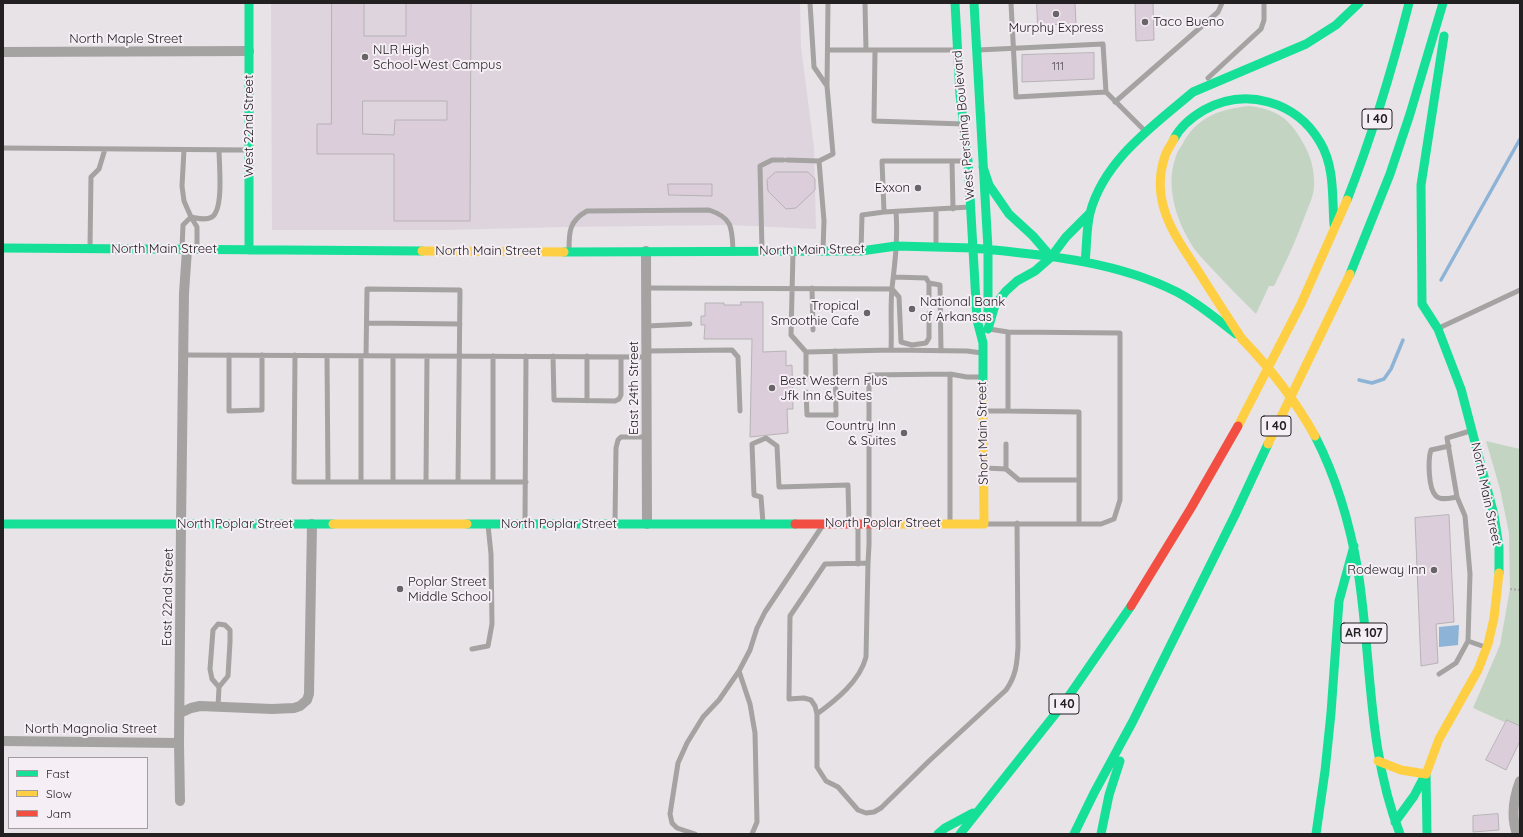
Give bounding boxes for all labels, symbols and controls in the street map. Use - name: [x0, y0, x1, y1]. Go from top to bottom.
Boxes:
- marker: Murphy Express: [1051, 9, 1061, 19]
- place label: Taco Bueno: [1153, 14, 1224, 30]
- marker: Taco Bueno: [1140, 17, 1150, 27]
- place label: Murphy Express: [1008, 20, 1104, 36]
- street label: North Maple Street: [69, 31, 183, 47]
- place label: NLR High School-West Campus: [373, 42, 502, 73]
- street label: West Pershing Boulevard: [950, 49, 978, 201]
- marker: NLR High School-West Campus: [360, 52, 370, 62]
- house number: 111: [1052, 60, 1064, 74]
- street label: West 22nd Street: [241, 75, 257, 177]
- road number: I 40: [1362, 109, 1392, 129]
- place label: Exxon: [875, 180, 910, 196]
- marker: Exxon: [913, 183, 923, 193]
- street label: North Main Street: [111, 241, 217, 257]
- street label: North Main Street: [759, 241, 865, 259]
- street label: North Main Street: [435, 243, 541, 259]
- place label: National Bank of Arkansas: [920, 294, 1005, 325]
- place label: Tropical Smoothie Cafe: [771, 298, 859, 329]
- marker: National Bank of Arkansas: [907, 304, 917, 314]
- marker: Tropical Smoothie Cafe: [862, 308, 872, 318]
- street label: East 24th Street: [626, 341, 642, 435]
- place label: Best Western Plus Jfk Inn & Suites: [780, 373, 888, 404]
- street label: Short Main Street: [974, 381, 992, 485]
- marker: Best Western Plus Jfk Inn & Suites: [767, 383, 777, 393]
- road number: I 40: [1261, 416, 1291, 436]
- place label: Country Inn & Suites: [826, 418, 896, 449]
- marker: Country Inn & Suites: [899, 428, 909, 438]
- street label: North Main Street: [1467, 441, 1505, 547]
- street label: North Poplar Street: [825, 515, 941, 531]
- street label: North Poplar Street: [177, 516, 293, 532]
- street label: North Poplar Street: [501, 516, 617, 532]
- street label: East 22nd Street: [159, 548, 177, 646]
- place label: Rodeway Inn: [1347, 562, 1426, 578]
- marker: Rodeway Inn: [1429, 565, 1439, 575]
- place label: Poplar Street Middle School: [408, 574, 491, 605]
- marker: Poplar Street Middle School: [395, 584, 405, 594]
- road number: AR 107: [1341, 623, 1387, 643]
- road number: I 40: [1049, 694, 1079, 714]
- street label: North Magnolia Street: [25, 721, 157, 737]
- legend: [8, 757, 148, 829]
- text: Fast: [46, 766, 70, 781]
- text: Slow: [46, 786, 72, 801]
- text: Jam: [46, 806, 71, 821]

